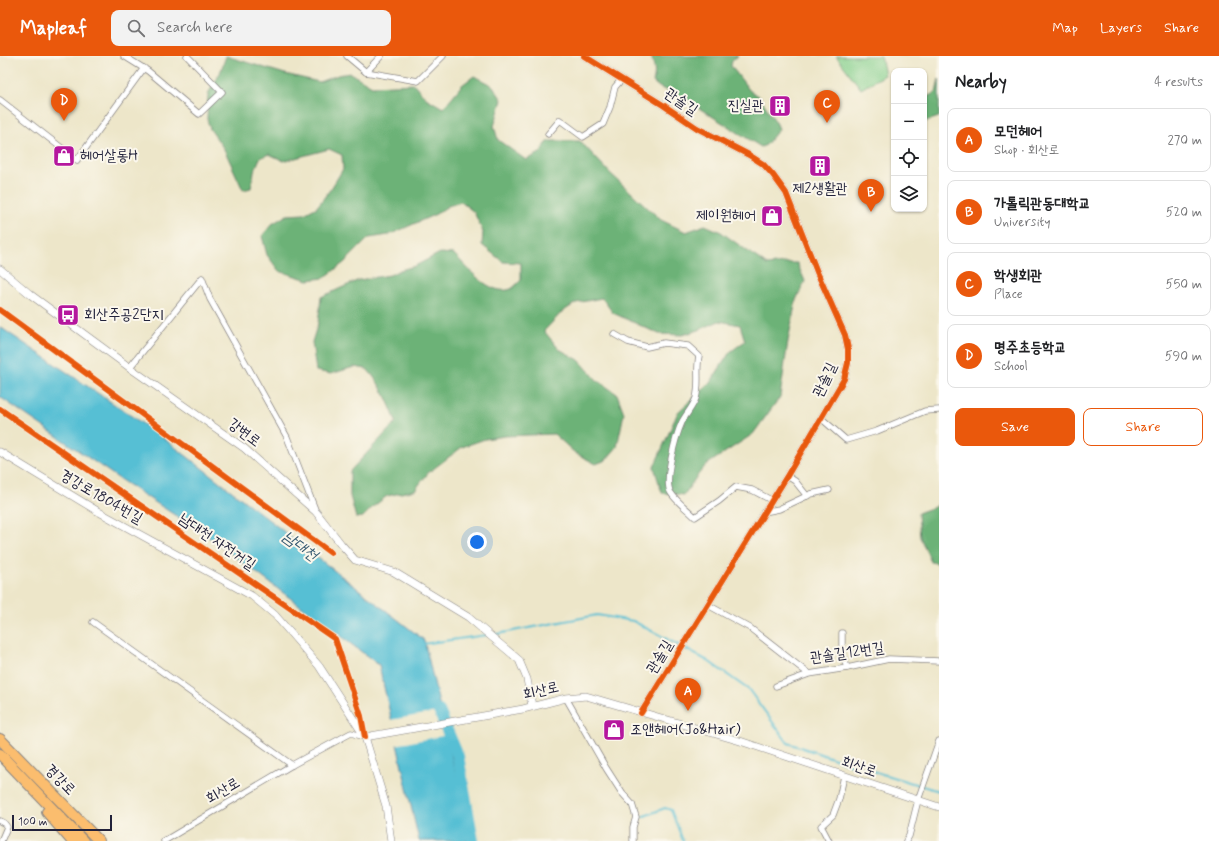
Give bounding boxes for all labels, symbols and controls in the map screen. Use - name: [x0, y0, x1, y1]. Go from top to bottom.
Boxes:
- search box: [111, 10, 391, 46]
- text: Mapleaf: [20, 16, 87, 41]
- icon: search: [125, 17, 147, 39]
- text: Search here: [157, 18, 233, 38]
- text: Map: [1052, 19, 1078, 37]
- text: Layers: [1100, 19, 1142, 37]
- text: Share: [1164, 19, 1199, 37]
- map controls: [891, 68, 927, 212]
- button: +: [891, 68, 927, 104]
- text: Nearby: [955, 71, 1007, 93]
- text: 4 results: [1154, 74, 1203, 91]
- street label: 관솔길: [660, 84, 702, 120]
- pin: D: [51, 88, 77, 121]
- pin: C: [814, 90, 840, 123]
- building icon: 진실관: [767, 93, 793, 119]
- place label: 진실관: [728, 96, 764, 116]
- button: −: [891, 104, 927, 140]
- text: 모던헤어: [994, 122, 1042, 142]
- text: A: [965, 132, 973, 149]
- text: 270 m: [1167, 132, 1202, 149]
- button: locate: [891, 140, 927, 176]
- text: Shop · 회산로: [994, 142, 1059, 159]
- shop icon: 헤어살롱H: [51, 143, 77, 169]
- place label: 헤어살롱H: [80, 146, 138, 166]
- building icon: 제2생활관: [807, 153, 833, 179]
- button: layers: [891, 176, 927, 212]
- place label: 제2생활관: [792, 179, 848, 199]
- pin: B: [858, 179, 884, 212]
- text: 가톨릭관동대학교: [994, 194, 1091, 214]
- shop icon: 제이원헤어: [759, 203, 785, 229]
- text: B: [965, 204, 973, 221]
- text: 520 m: [1166, 204, 1202, 221]
- place label: 제이원헤어: [696, 206, 756, 226]
- text: University: [994, 214, 1050, 231]
- text: 학생회관: [994, 266, 1042, 286]
- text: C: [964, 276, 974, 293]
- text: 550 m: [1166, 276, 1202, 293]
- text: Place: [994, 286, 1023, 303]
- bus stop icon: 회산주공2단지: [55, 302, 81, 328]
- place label: 회산주공2단지: [84, 305, 164, 325]
- text: 명주초등학교: [994, 338, 1066, 358]
- text: D: [965, 348, 973, 365]
- text: 590 m: [1165, 348, 1202, 365]
- text: School: [994, 358, 1028, 375]
- street label: 관솔길: [808, 359, 842, 401]
- button: Save: [955, 408, 1075, 446]
- button: Share: [1083, 408, 1203, 446]
- street label: 강변로: [224, 414, 264, 452]
- street label: 경강로1804번길: [56, 465, 146, 529]
- street label: 남대천 자전거길: [175, 509, 259, 575]
- water label: 남대천: [278, 526, 324, 567]
- your location: [467, 532, 487, 552]
- street label: 관솔길: [642, 636, 678, 678]
- street label: 관솔길12번길: [809, 638, 885, 668]
- street label: 회산로: [521, 677, 561, 705]
- pin: A: [675, 678, 701, 711]
- shop icon: 조앤헤어(Jo&Hair): [601, 717, 627, 743]
- place label: 조앤헤어(Jo&Hair): [630, 720, 741, 740]
- street label: 회산로: [839, 752, 879, 782]
- street label: 경강로: [40, 760, 80, 800]
- street label: 회산로: [202, 773, 244, 809]
- scale bar: [12, 813, 112, 832]
- text: 100 m: [18, 815, 48, 829]

